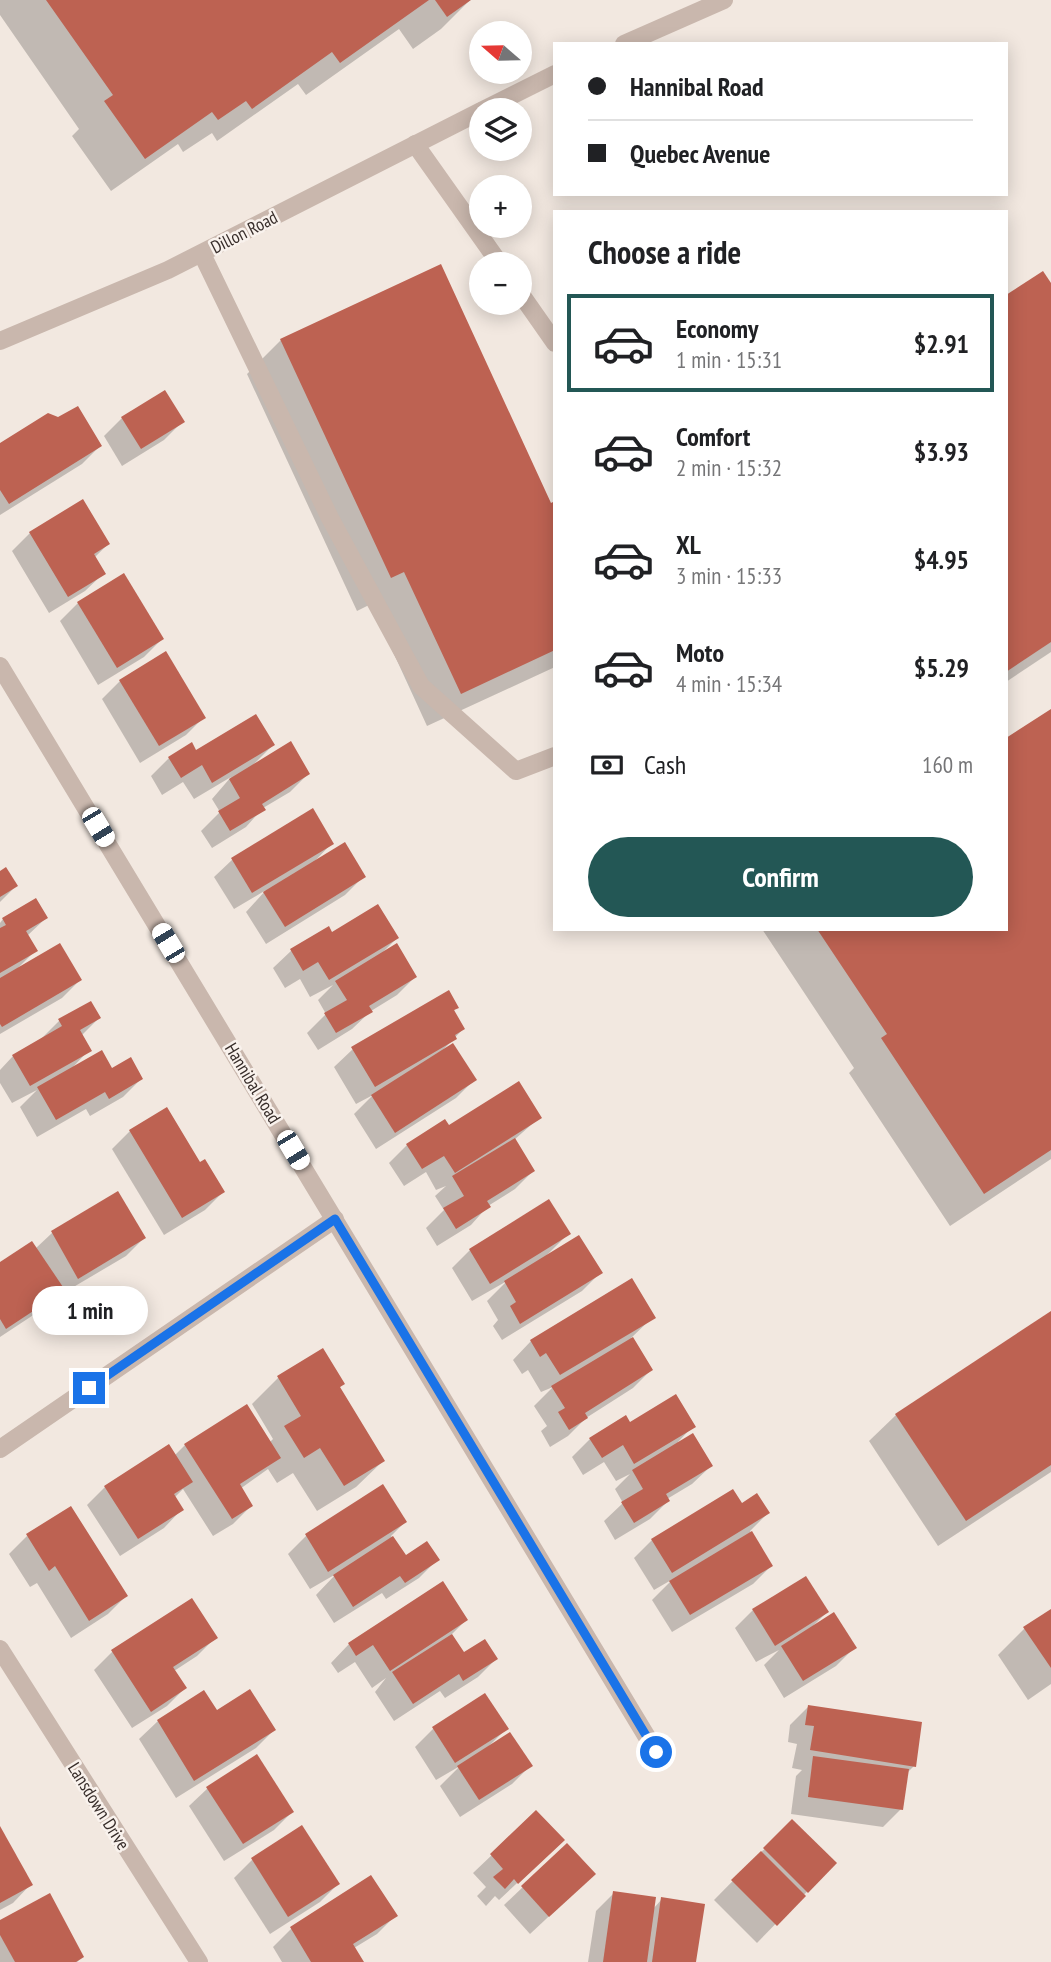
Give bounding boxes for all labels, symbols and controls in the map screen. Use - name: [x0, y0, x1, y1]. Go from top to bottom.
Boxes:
- north arrow: [469, 21, 532, 84]
- map controls: [469, 21, 532, 315]
- text: Hannibal Road: [630, 70, 764, 103]
- button: layers: [469, 98, 532, 161]
- text: Quebec Avenue: [630, 137, 770, 170]
- button: +: [469, 175, 532, 238]
- street label: Dillon Road: [207, 205, 281, 259]
- text: Choose a ride: [588, 231, 741, 273]
- button: −: [469, 252, 532, 315]
- icon: car: [592, 312, 655, 375]
- text: Economy: [676, 312, 758, 345]
- text: $2.91: [914, 327, 969, 360]
- text: 1 min · 15:31: [676, 345, 782, 374]
- icon: car: [592, 420, 655, 483]
- text: Comfort: [676, 420, 750, 453]
- text: $3.93: [914, 435, 969, 468]
- text: 2 min · 15:32: [676, 453, 782, 482]
- icon: car: [592, 528, 655, 591]
- text: XL: [676, 528, 701, 561]
- text: $4.95: [914, 543, 969, 576]
- text: 3 min · 15:33: [676, 561, 782, 590]
- icon: car: [592, 636, 655, 699]
- text: Moto: [676, 636, 724, 669]
- text: $5.29: [914, 651, 969, 684]
- text: 4 min · 15:34: [676, 669, 782, 698]
- icon: cash: [588, 746, 626, 784]
- text: Cash: [644, 748, 686, 781]
- text: 160 m: [922, 750, 973, 779]
- car: [79, 804, 118, 850]
- button: Confirm: [588, 837, 973, 917]
- car: [149, 920, 188, 966]
- street label: Hannibal Road: [220, 1038, 286, 1128]
- car: [274, 1127, 313, 1173]
- callout: 1 min: [31, 1286, 147, 1336]
- text: 1 min: [67, 1296, 113, 1325]
- route end: [73, 1372, 105, 1404]
- route start: [640, 1736, 672, 1768]
- street label: Lansdown Drive: [63, 1758, 135, 1854]

